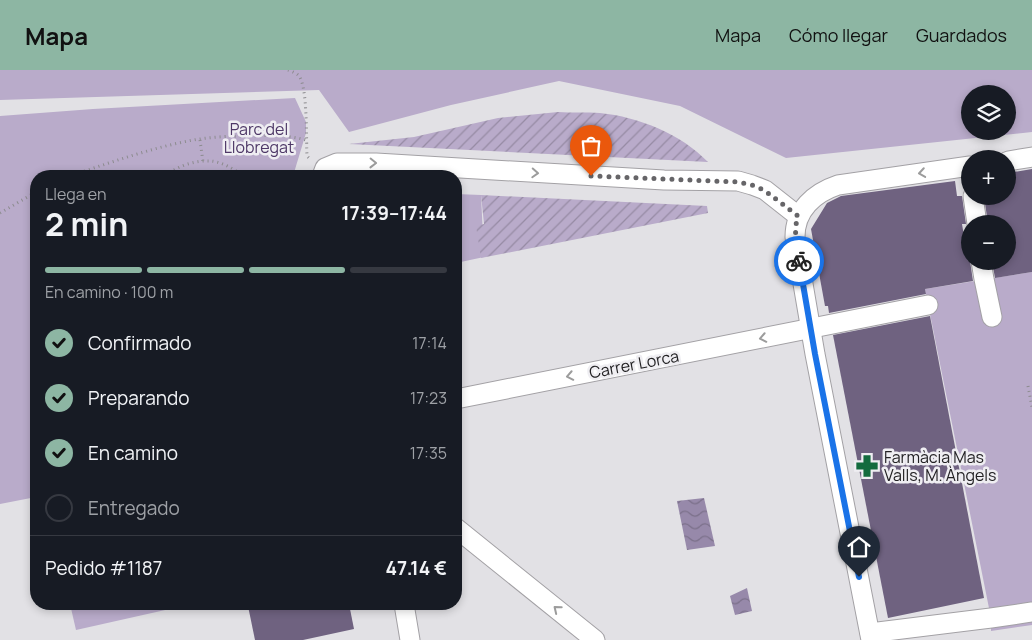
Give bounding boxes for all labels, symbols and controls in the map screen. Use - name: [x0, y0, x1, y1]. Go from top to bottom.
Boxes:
- text: Mapa: [25, 19, 88, 52]
- text: Mapa: [715, 23, 761, 47]
- text: Cómo llegar: [789, 23, 888, 47]
- text: Guardados: [916, 23, 1007, 47]
- map controls: [961, 85, 1016, 270]
- button: layers: [961, 85, 1016, 140]
- park label: Parc del Llobregat: [224, 118, 294, 158]
- pin: [570, 125, 612, 176]
- icon: bag: [577, 132, 605, 160]
- button: +: [961, 150, 1016, 205]
- one-way arrow: [369, 158, 377, 168]
- one-way arrow: [531, 167, 539, 178]
- one-way arrow: [917, 167, 925, 178]
- text: Llega en: [45, 183, 106, 205]
- text: 17:39–17:44: [341, 200, 447, 226]
- text: 2 min: [45, 202, 128, 246]
- button: −: [961, 215, 1016, 270]
- courier: [774, 236, 824, 286]
- icon: bike: [785, 247, 813, 275]
- text: En camino · 100 m: [45, 281, 173, 303]
- icon: check: [45, 329, 73, 357]
- text: Confirmado: [88, 330, 192, 356]
- text: 17:14: [412, 332, 447, 354]
- one-way arrow: [759, 332, 768, 342]
- street label: Carrer Lorca: [587, 345, 681, 383]
- one-way arrow: [565, 371, 574, 381]
- icon: check: [45, 384, 73, 412]
- text: Preparando: [88, 385, 190, 411]
- text: 17:23: [410, 387, 447, 409]
- icon: check: [45, 439, 73, 467]
- text: En camino: [88, 440, 178, 466]
- text: 17:35: [410, 442, 447, 464]
- place label: Farmàcia Mas Valls, M. Àngels: [884, 446, 996, 486]
- pharmacy icon: Farmàcia Mas Valls, M. Àngels: [854, 453, 880, 479]
- text: Entregado: [88, 495, 180, 521]
- pin: [838, 526, 880, 577]
- icon: home: [845, 533, 873, 561]
- text: Pedido #1187: [45, 555, 162, 581]
- text: 47.14 €: [385, 555, 447, 581]
- one-way arrow: [554, 607, 563, 615]

